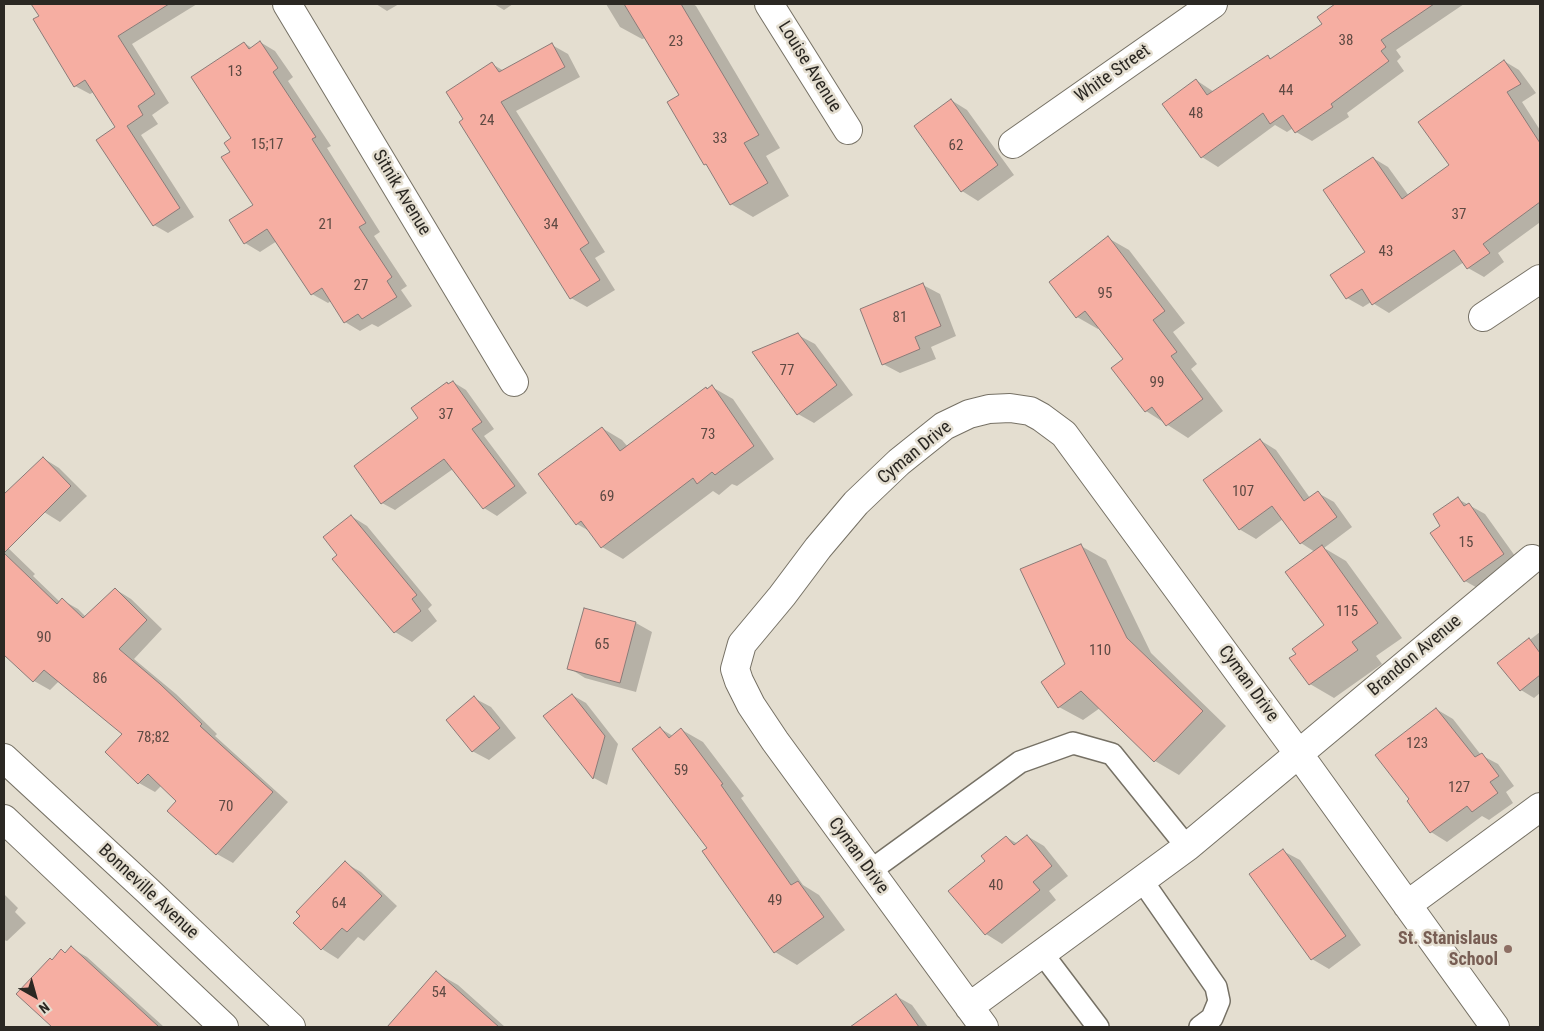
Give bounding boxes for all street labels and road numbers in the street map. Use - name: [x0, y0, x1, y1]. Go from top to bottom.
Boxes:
- street label: Louise Avenue: [773, 18, 845, 116]
- street label: White Street: [1071, 40, 1155, 108]
- street label: Sitnik Avenue: [367, 146, 435, 240]
- street label: Cyman Drive: [874, 417, 956, 489]
- street label: Brandon Avenue: [1364, 611, 1466, 701]
- street label: Cyman Drive: [1213, 642, 1283, 726]
- street label: Cyman Drive: [823, 814, 893, 898]
- street label: Bonneville Avenue: [93, 840, 203, 944]

